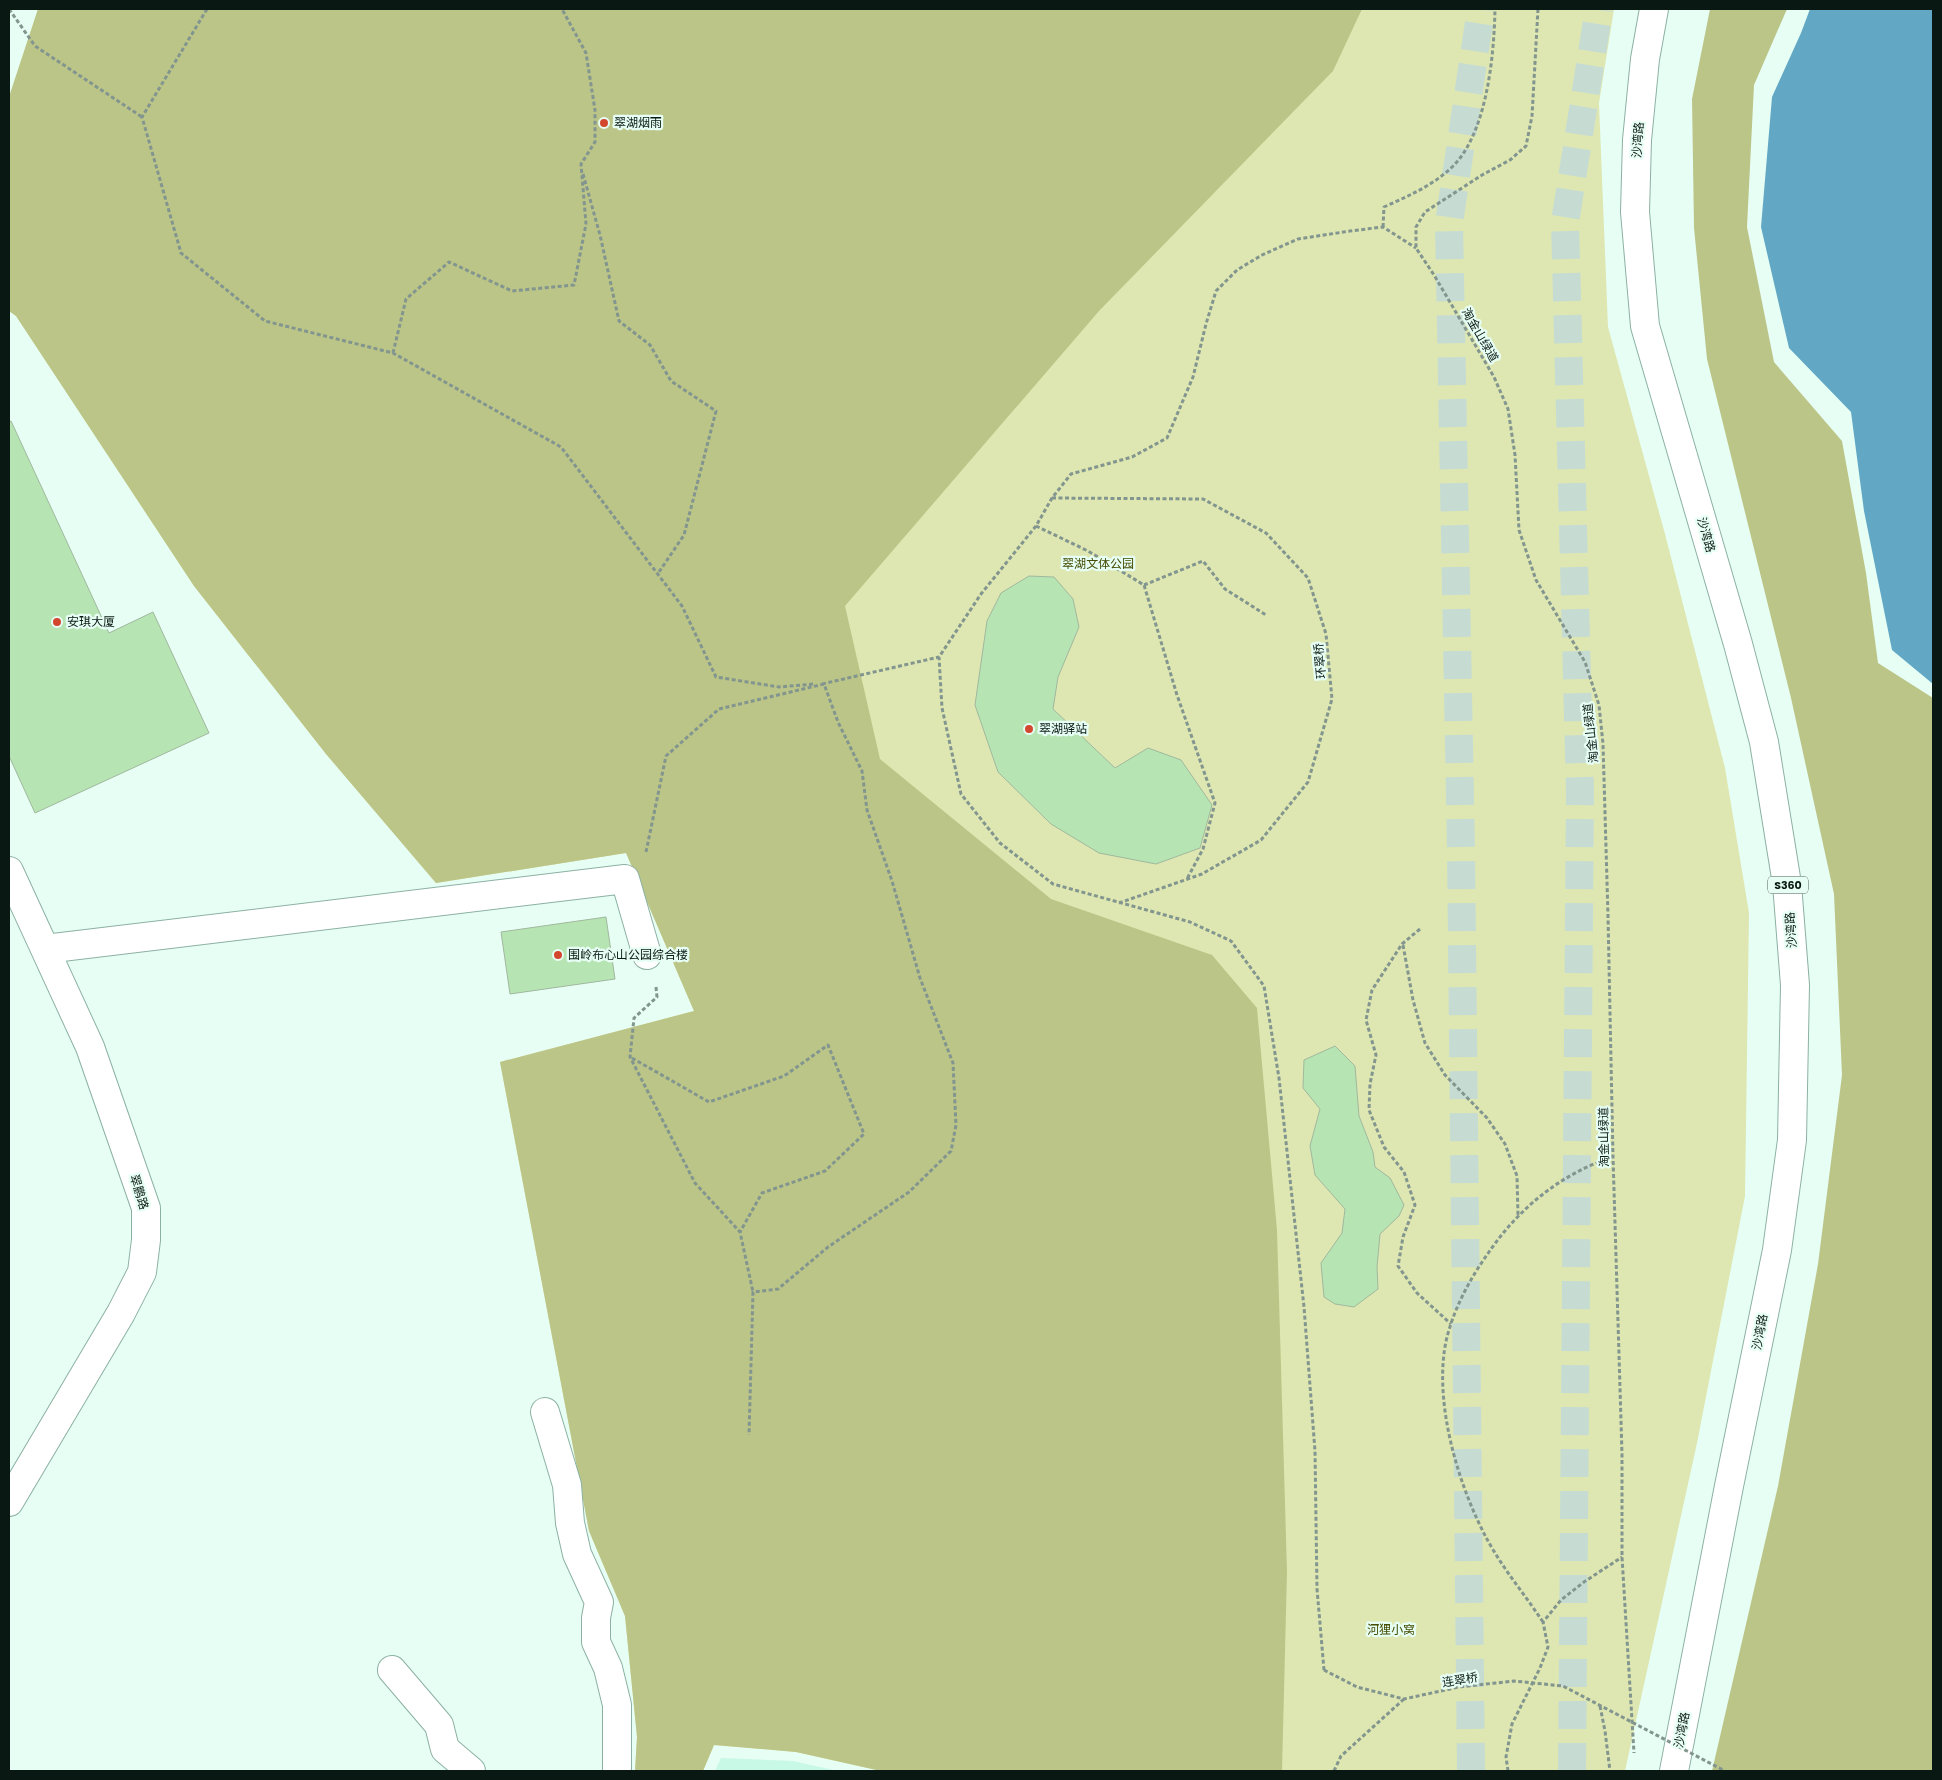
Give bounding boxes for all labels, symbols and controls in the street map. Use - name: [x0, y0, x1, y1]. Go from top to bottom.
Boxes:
- place label: 翠湖烟雨: [614, 114, 662, 131]
- marker: 翠湖烟雨: [598, 117, 610, 129]
- street label: 沙湾路: [1628, 121, 1647, 159]
- street label: 淘金山绿道: [1458, 305, 1503, 365]
- street label: 沙湾路: [1693, 515, 1720, 555]
- park label: 翠湖文体公园: [1062, 555, 1134, 572]
- place label: 安琪大厦: [67, 613, 115, 630]
- marker: 安琪大厦: [51, 616, 63, 628]
- street label: 环翠桥: [1309, 642, 1330, 680]
- street label: 淘金山绿道: [1579, 702, 1602, 764]
- place label: 翠湖驿站: [1039, 720, 1087, 737]
- marker: 翠湖驿站: [1023, 723, 1035, 735]
- road number: S360: [1768, 876, 1808, 894]
- street label: 沙湾路: [1781, 911, 1800, 949]
- place label: 围岭布心山公园综合楼: [568, 946, 688, 963]
- marker: 围岭布心山公园综合楼: [552, 949, 564, 961]
- street label: 淘金山绿道: [1594, 1107, 1613, 1167]
- street label: 翠鹏路: [126, 1172, 153, 1212]
- street label: 沙湾路: [1748, 1313, 1771, 1351]
- park label: 河狸小窝: [1367, 1621, 1415, 1638]
- street label: 连翠桥: [1441, 1668, 1479, 1691]
- street label: 沙湾路: [1670, 1711, 1693, 1749]

